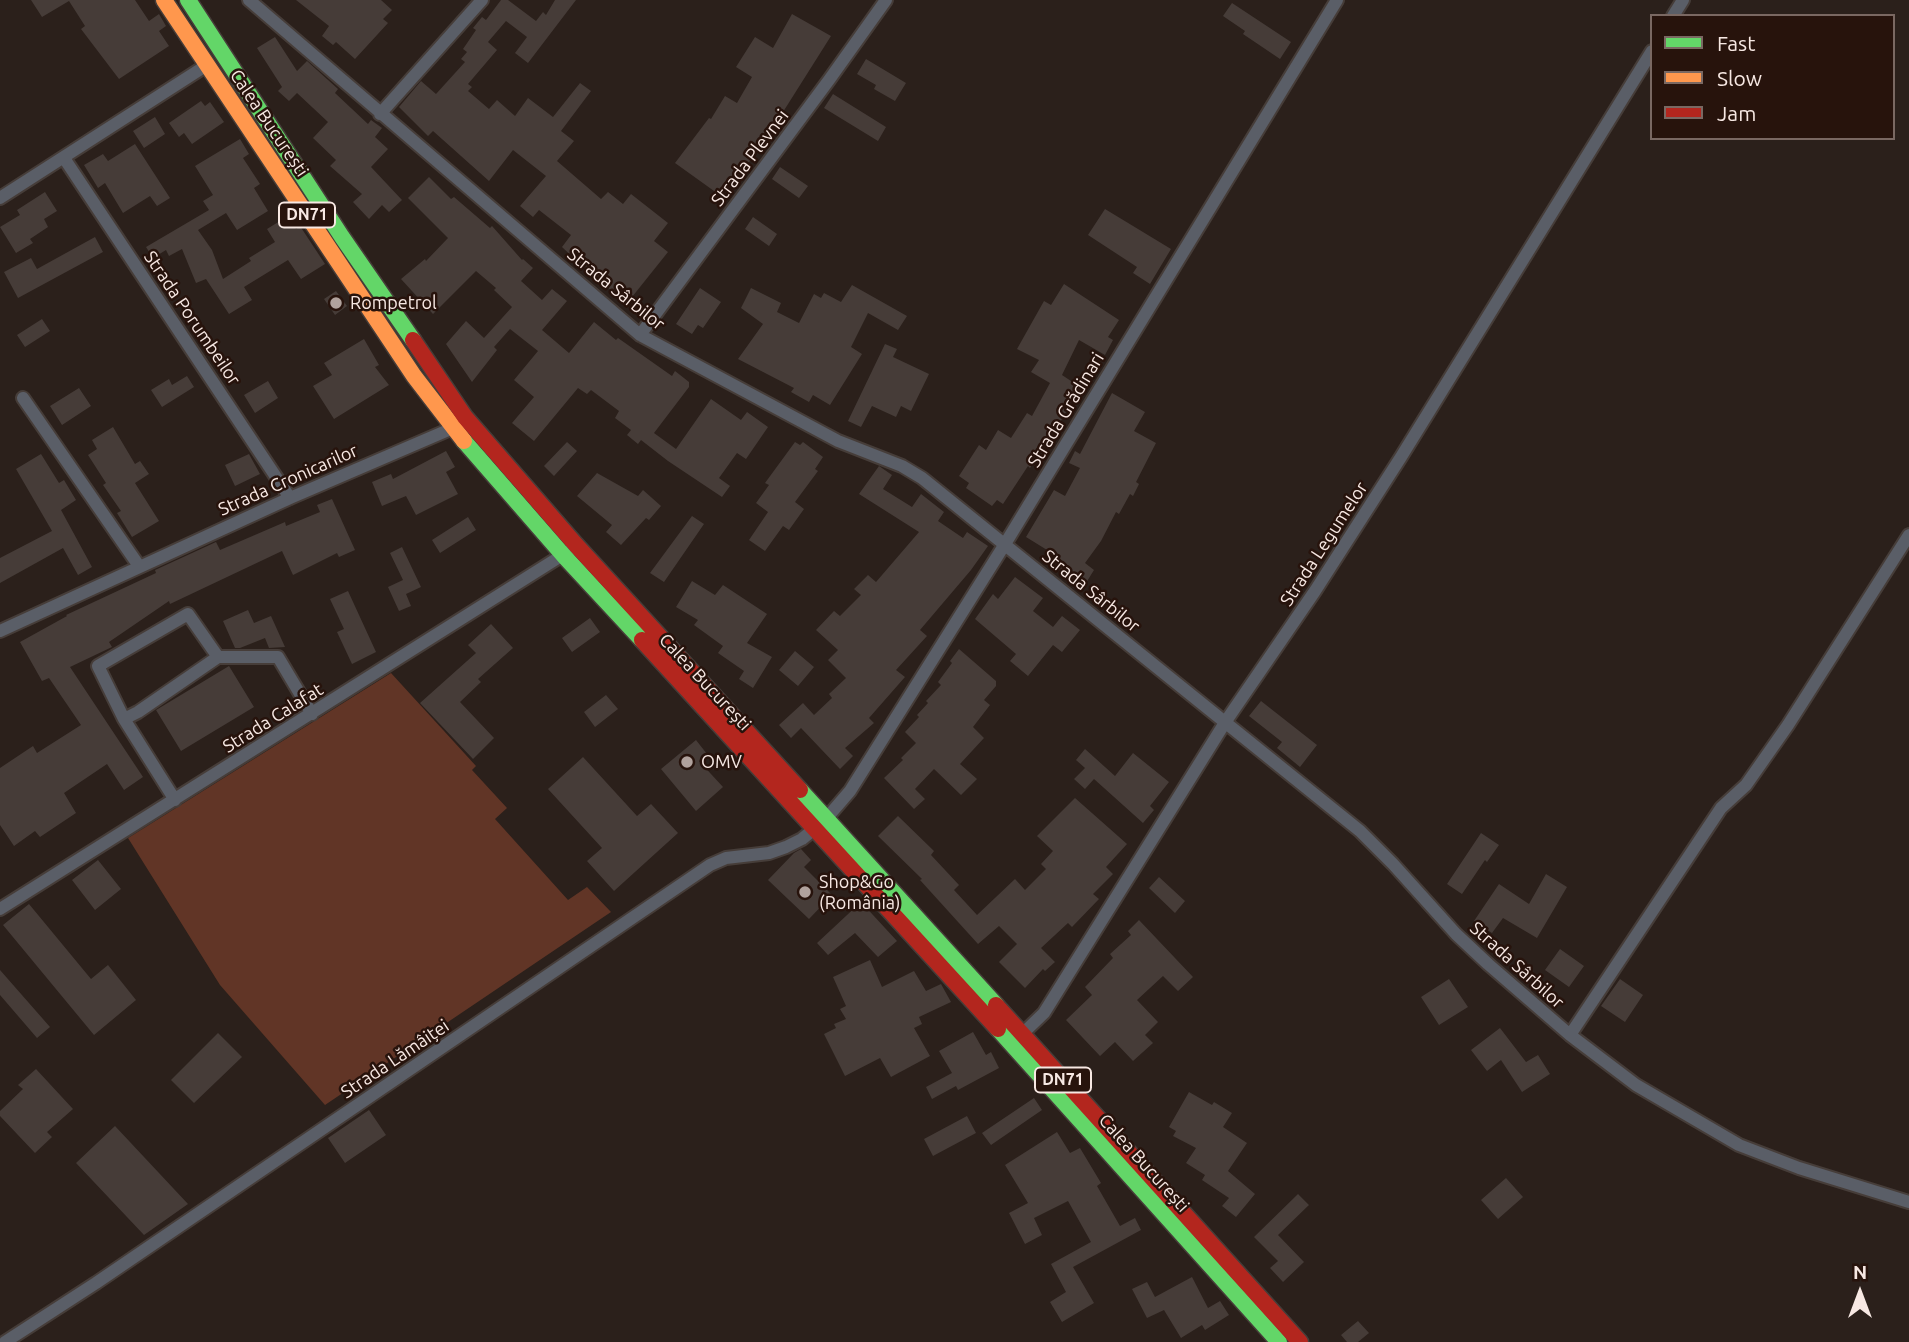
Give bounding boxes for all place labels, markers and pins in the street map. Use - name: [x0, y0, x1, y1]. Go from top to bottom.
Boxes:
- place label: Rompetrol: [350, 292, 437, 314]
- marker: Rompetrol: [328, 295, 344, 311]
- place label: OMV: [701, 751, 742, 773]
- marker: OMV: [679, 754, 695, 770]
- place label: Shop&Go (România): [819, 871, 900, 914]
- marker: Shop&Go (România): [797, 884, 813, 900]

